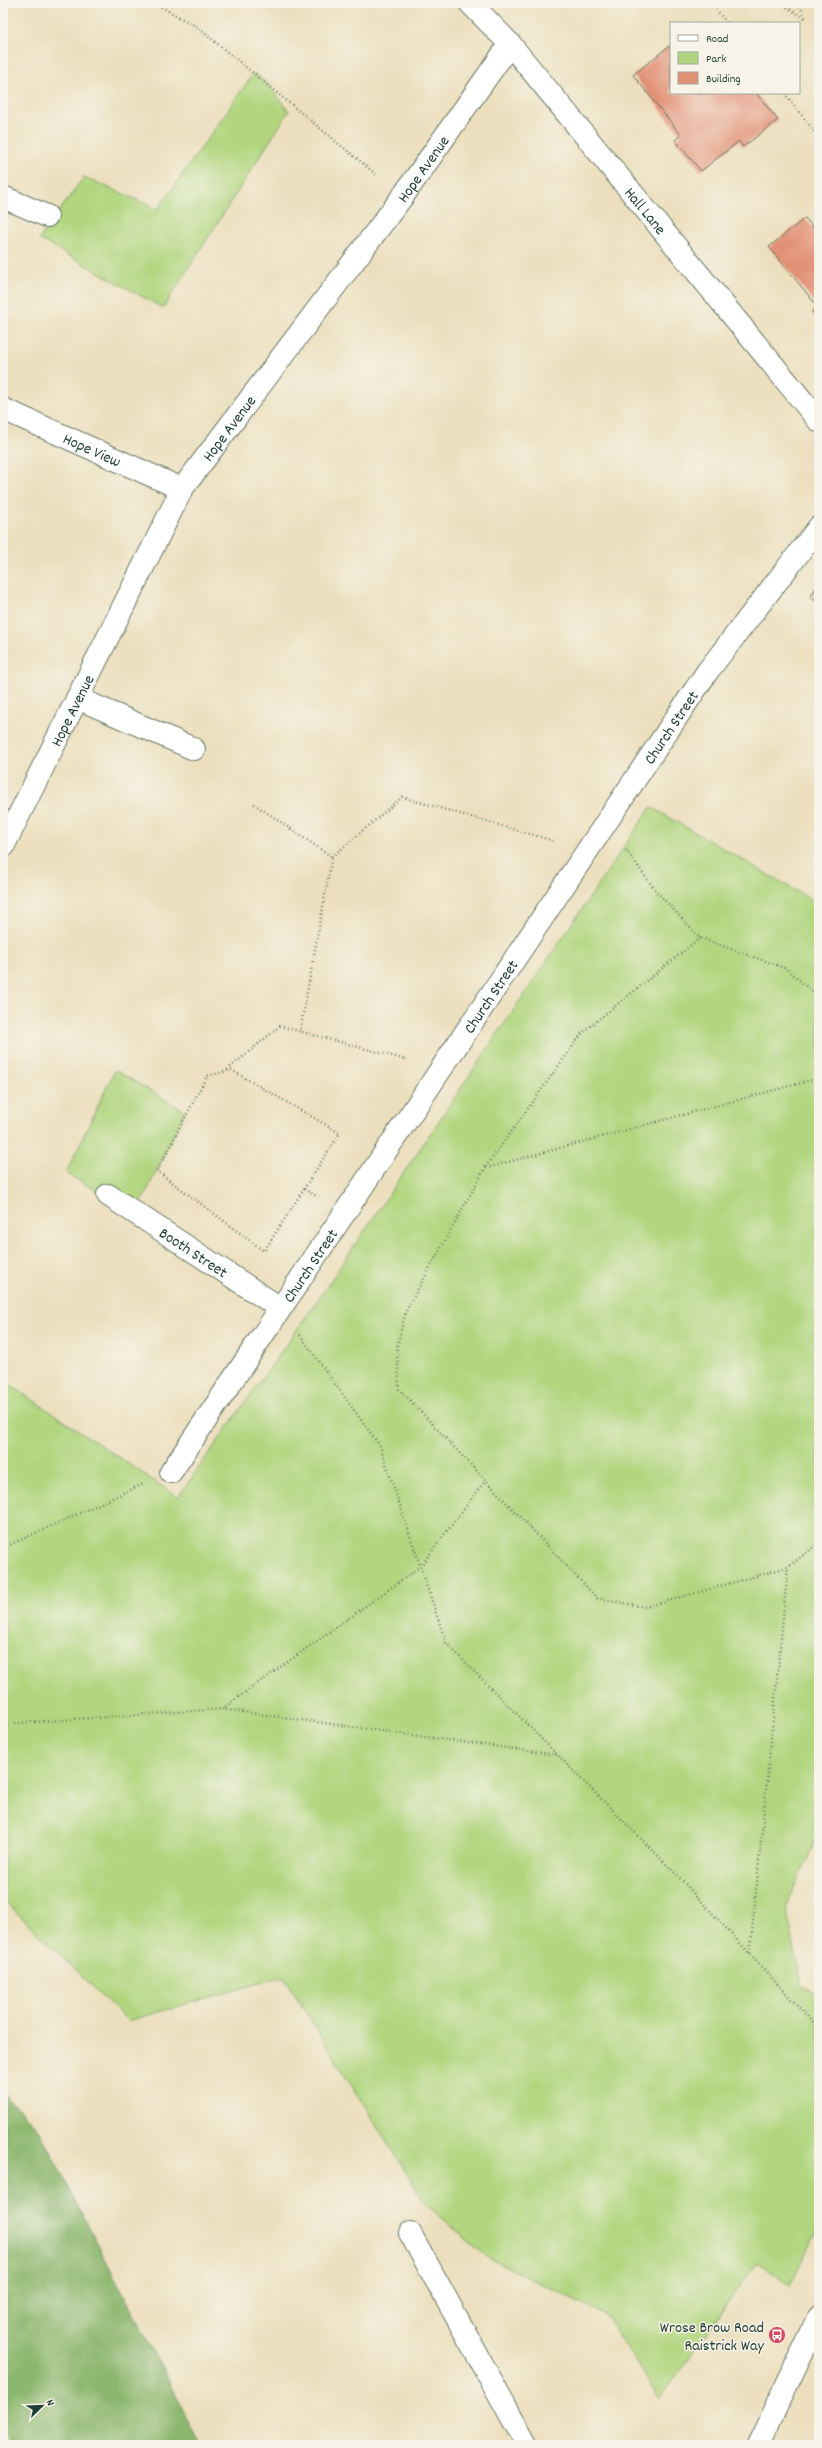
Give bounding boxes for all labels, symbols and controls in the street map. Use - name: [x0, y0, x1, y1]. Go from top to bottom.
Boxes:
- legend: [670, 22, 800, 94]
- text: Road: [706, 31, 728, 48]
- text: Park: [706, 51, 727, 68]
- text: Building: [706, 71, 741, 88]
- street label: Hope Avenue: [393, 132, 456, 208]
- street label: Hall Lane: [618, 183, 671, 240]
- street label: Hope Avenue: [198, 391, 263, 467]
- street label: Hope View: [59, 428, 124, 474]
- street label: Hope Avenue: [46, 672, 101, 751]
- street label: Church Street: [639, 687, 705, 770]
- street label: Church Street: [459, 956, 525, 1039]
- street label: Booth Street: [154, 1223, 232, 1285]
- street label: Church Street: [279, 1225, 345, 1308]
- place label: Wrose Brow Road Raistrick Way: [660, 2317, 765, 2358]
- bus stop icon: Wrose Brow Road Raistrick Way: [767, 2325, 787, 2345]
- north arrow: [22, 2386, 62, 2426]
- text: N: [41, 2397, 58, 2409]

